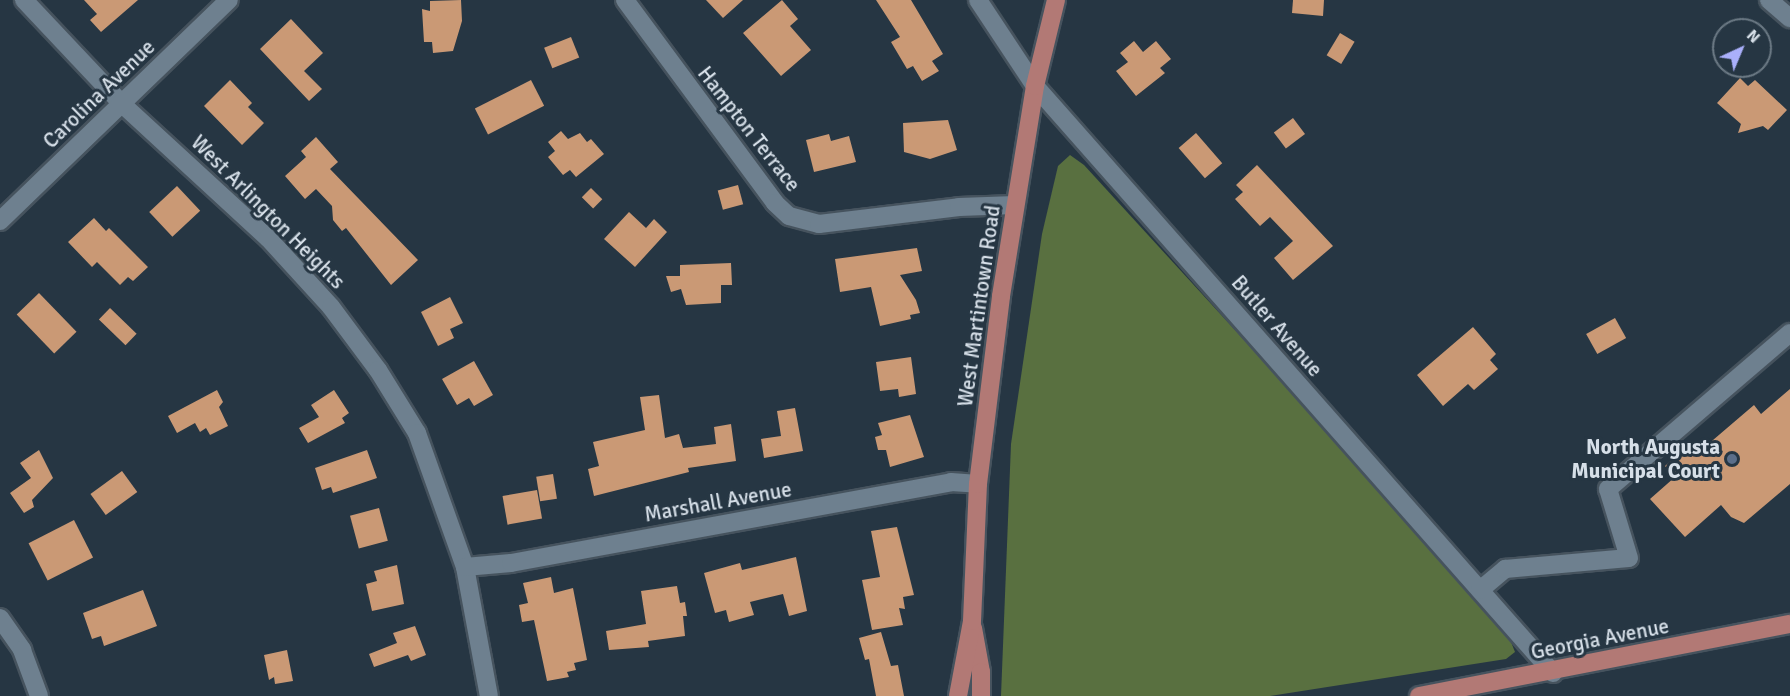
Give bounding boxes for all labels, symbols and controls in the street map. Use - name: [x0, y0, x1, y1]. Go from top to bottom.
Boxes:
- north arrow: [1712, 18, 1772, 78]
- text: N: [1742, 25, 1764, 48]
- street label: Carolina Avenue: [38, 34, 160, 154]
- street label: Hampton Terrace: [692, 61, 806, 197]
- street label: West Arlington Heights: [186, 130, 350, 294]
- street label: West Martintown Road: [952, 204, 1006, 408]
- street label: Butler Avenue: [1226, 270, 1328, 382]
- place label: North Augusta Municipal Court: [1571, 434, 1720, 484]
- marker: North Augusta Municipal Court: [1725, 452, 1739, 466]
- street label: Marshall Avenue: [642, 477, 794, 527]
- street label: Georgia Avenue: [1529, 613, 1671, 665]

